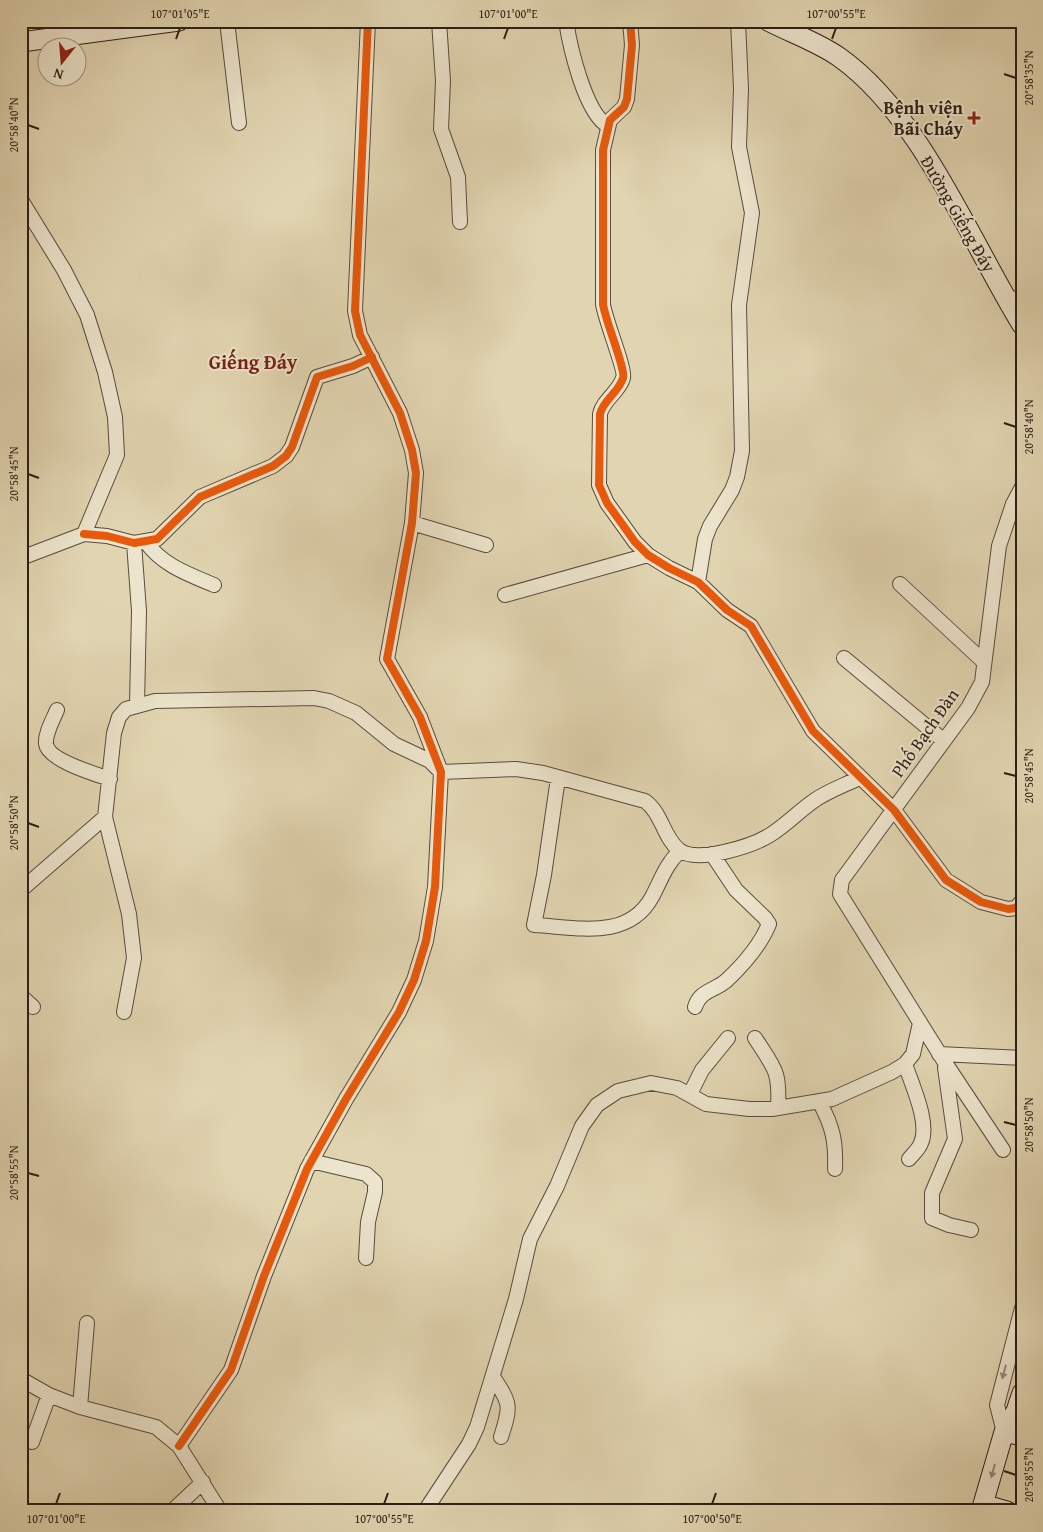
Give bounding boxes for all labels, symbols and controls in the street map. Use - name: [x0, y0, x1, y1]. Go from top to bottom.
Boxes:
- text: 107°01'05"E: [150, 5, 210, 22]
- text: 107°01'00"E: [478, 5, 538, 22]
- text: 107°00'55"E: [806, 5, 866, 22]
- north arrow: [38, 38, 88, 88]
- text: 20°58'35"N: [1020, 50, 1037, 106]
- text: N: [50, 63, 66, 85]
- place label: Bệnh viện Bãi Cháy: [884, 94, 964, 142]
- text: 20°58'40"N: [5, 97, 22, 153]
- marker: Bệnh viện Bãi Cháy: [967, 111, 981, 125]
- street label: Đường Giếng Đáy: [914, 150, 1003, 277]
- district label: Giếng Đáy: [209, 347, 298, 376]
- text: 20°58'40"N: [1020, 399, 1037, 455]
- text: 20°58'45"N: [5, 446, 22, 502]
- street label: Phố Bạch Đàn: [884, 683, 965, 783]
- text: 20°58'45"N: [1020, 748, 1037, 804]
- text: 20°58'50"N: [5, 795, 22, 851]
- text: 20°58'50"N: [1020, 1097, 1037, 1153]
- text: 20°58'55"N: [5, 1145, 22, 1201]
- one-way arrow: [1000, 1364, 1008, 1379]
- text: 20°58'55"N: [1020, 1447, 1037, 1503]
- one-way arrow: [989, 1464, 997, 1479]
- text: 107°01'00"E: [26, 1510, 86, 1527]
- text: 107°00'55"E: [354, 1510, 414, 1527]
- text: 107°00'50"E: [682, 1510, 742, 1527]

